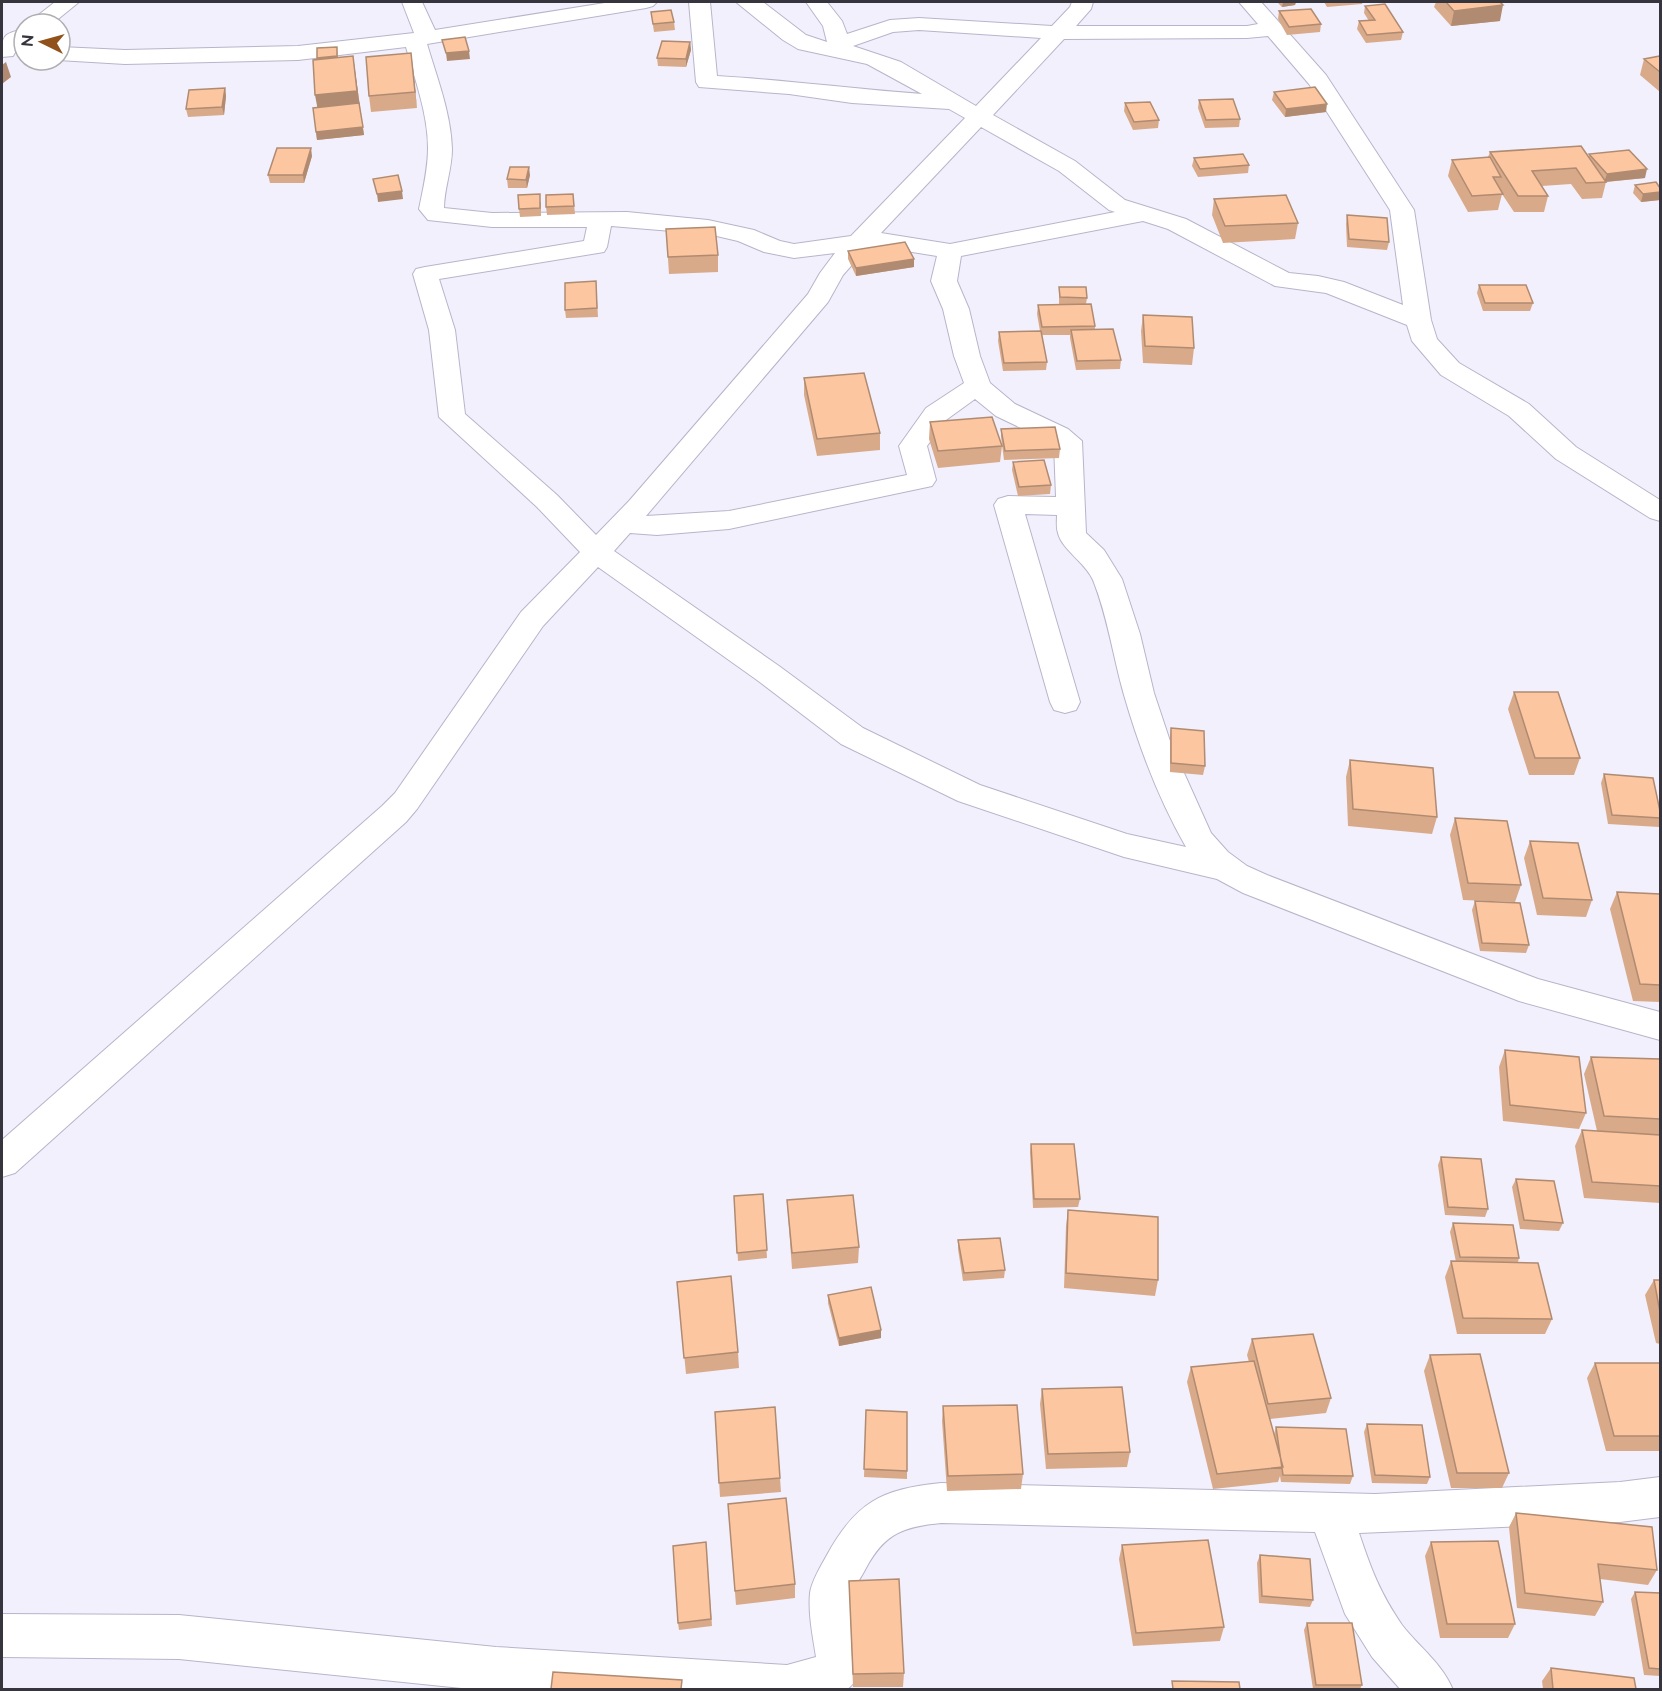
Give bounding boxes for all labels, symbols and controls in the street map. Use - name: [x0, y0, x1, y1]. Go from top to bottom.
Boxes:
- north arrow: [12, 12, 72, 72]
- text: N: [18, 34, 38, 48]

